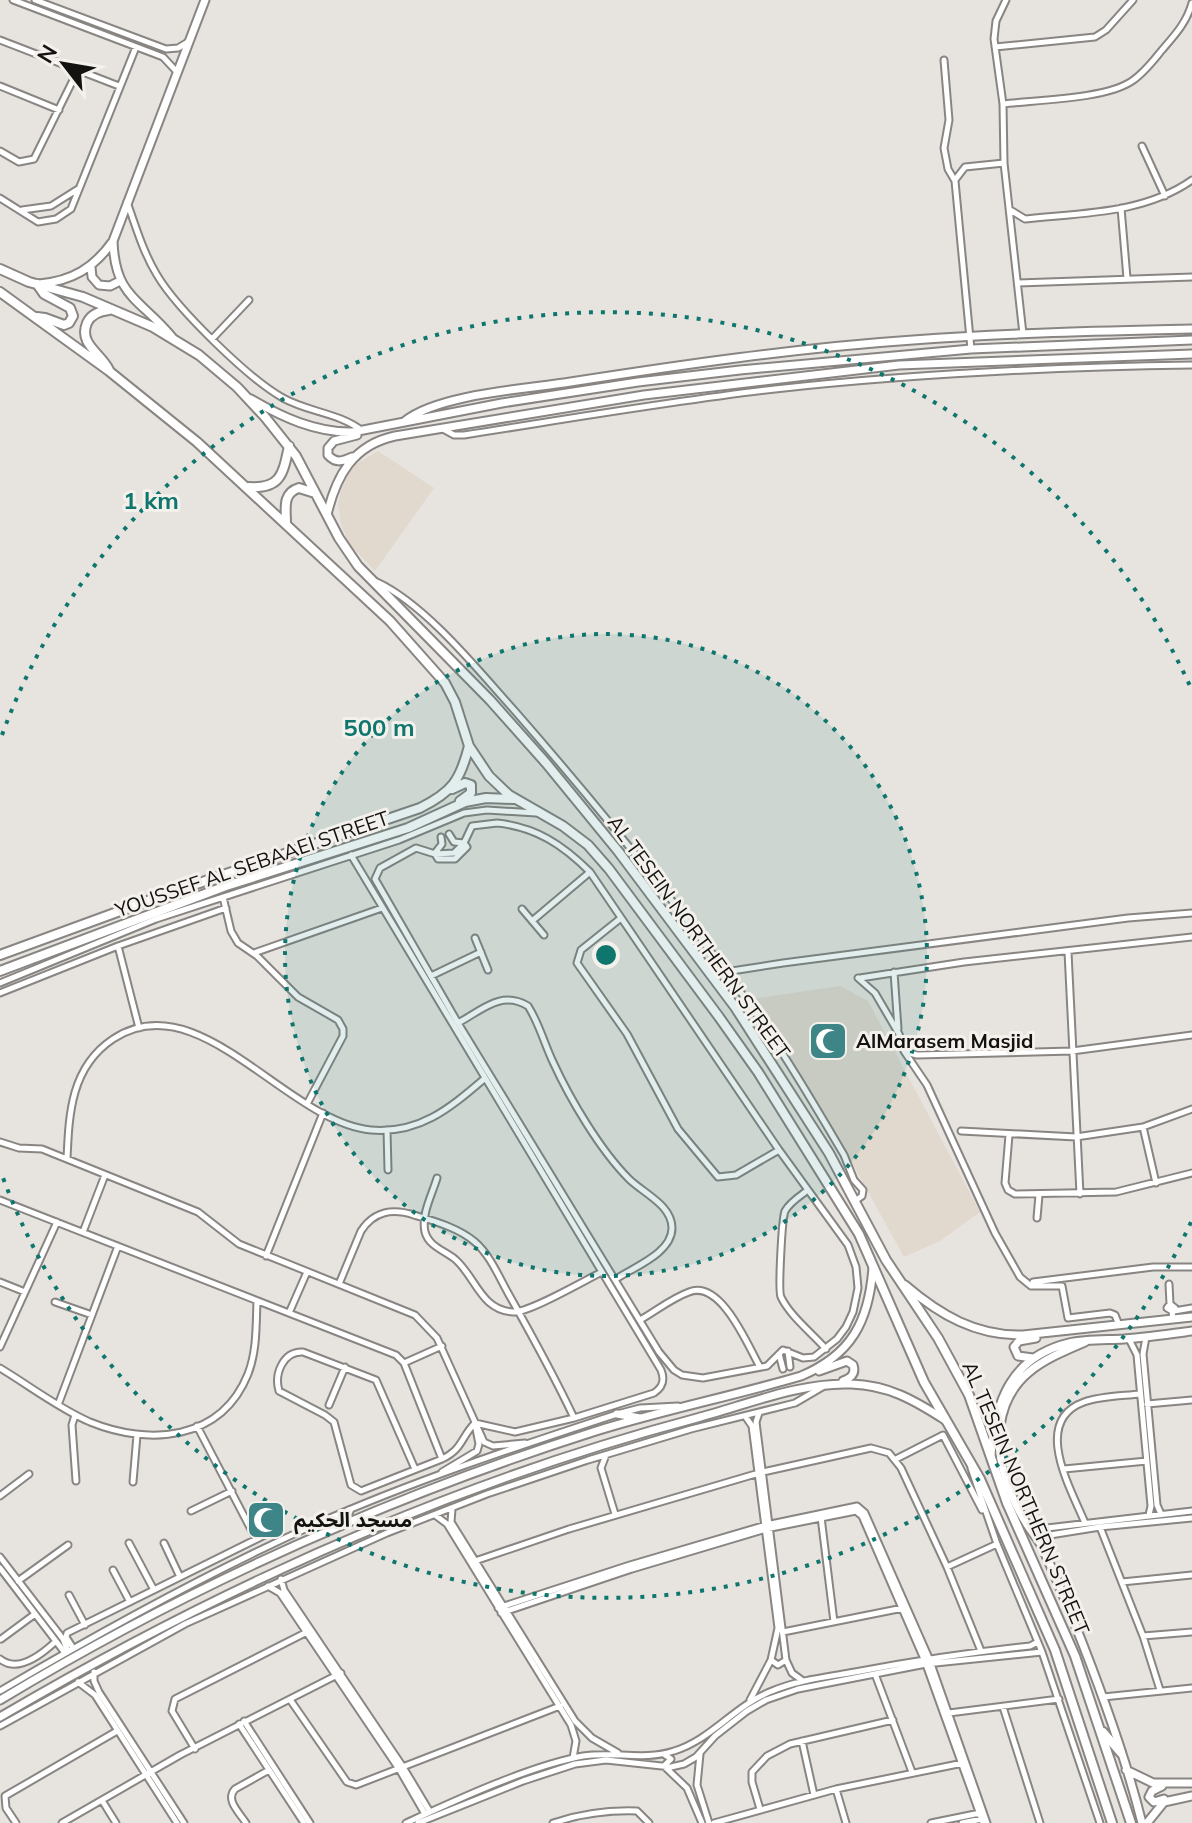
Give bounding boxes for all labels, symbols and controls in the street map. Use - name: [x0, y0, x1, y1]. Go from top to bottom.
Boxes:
- north arrow: [24, 24, 104, 104]
- text: N: [31, 39, 63, 68]
- text: 1 km: [123, 485, 179, 515]
- text: 500 m: [343, 712, 415, 742]
- street label: YOUSSEF AL SEBAAEI STREET: [111, 805, 392, 923]
- street label: AL TESEIN NORTHERN STREET: [603, 810, 796, 1063]
- centre of rings: [592, 941, 620, 969]
- mosque icon: AlMarasem Masjid: [807, 1020, 849, 1062]
- place label: AlMarasem Masjid: [856, 1028, 1033, 1053]
- street label: AL TESEIN NORTHERN STREET: [957, 1357, 1095, 1638]
- mosque icon: مسجد الحكيم: [245, 1499, 287, 1541]
- place label: مسجد الحكيم: [294, 1507, 412, 1535]

